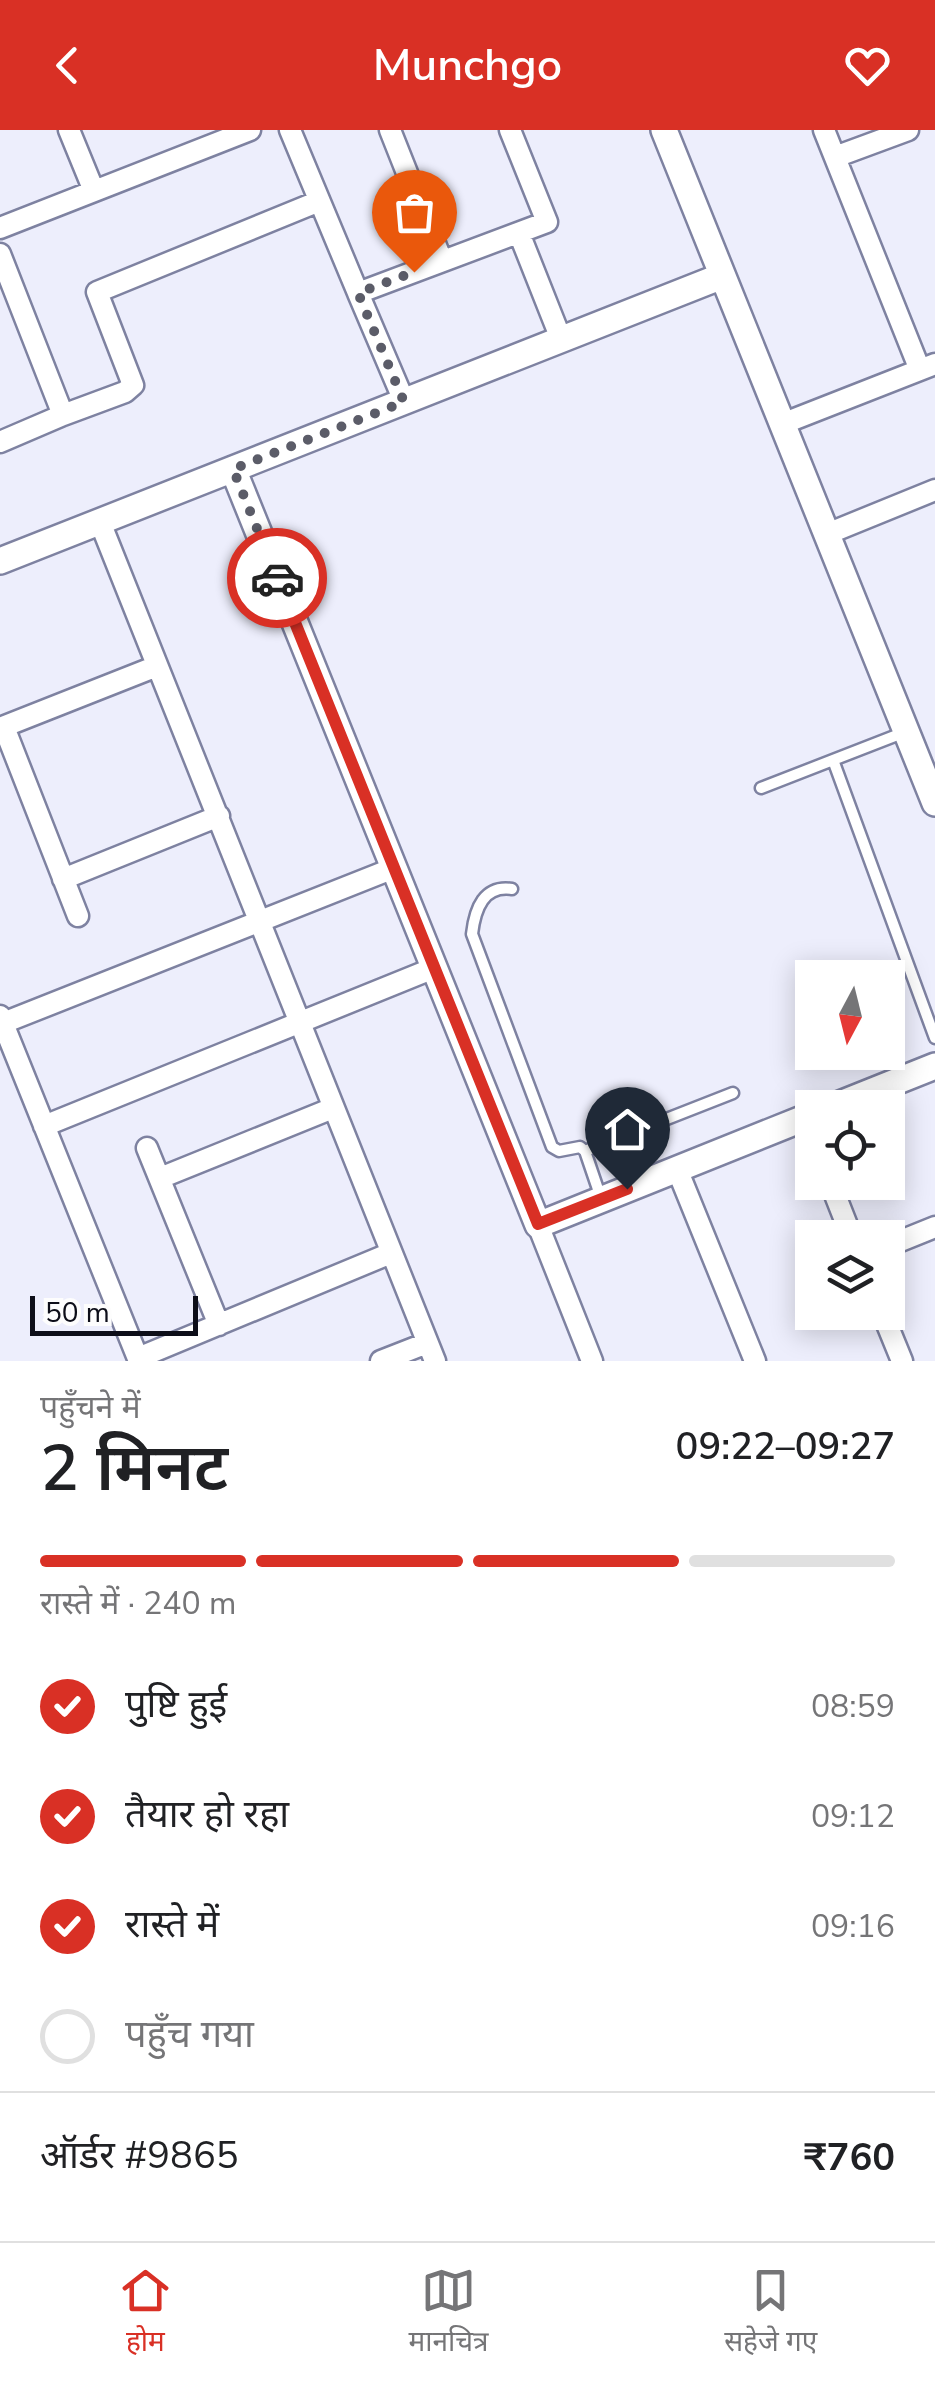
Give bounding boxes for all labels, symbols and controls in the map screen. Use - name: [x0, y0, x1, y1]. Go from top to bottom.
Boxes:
- text: Munchgo: [373, 35, 562, 96]
- icon: back: [40, 38, 95, 93]
- icon: heart: [840, 38, 895, 93]
- pin: [372, 170, 457, 273]
- icon: bag: [387, 185, 442, 240]
- courier: [227, 528, 327, 628]
- icon: car: [250, 551, 305, 606]
- north arrow: [795, 960, 905, 1070]
- map controls: [795, 960, 905, 1330]
- pin: [585, 1087, 670, 1190]
- button: locate: [795, 1090, 905, 1200]
- icon: home: [600, 1102, 655, 1157]
- button: layers: [795, 1220, 905, 1330]
- scale bar: [30, 1291, 198, 1336]
- text: 50 m: [45, 1294, 110, 1332]
- text: पहुँचने में: [40, 1386, 141, 1429]
- text: 09:22–09:27: [676, 1421, 895, 1472]
- text: 2 मिनट: [40, 1424, 228, 1513]
- text: रास्ते में · 240 m: [40, 1582, 236, 1625]
- icon: check: [40, 1679, 95, 1734]
- text: पुष्टि हुई: [125, 1679, 227, 1730]
- text: 08:59: [811, 1685, 895, 1728]
- icon: check: [40, 1789, 95, 1844]
- text: तैयार हो रहा: [125, 1789, 289, 1840]
- text: 09:12: [811, 1795, 895, 1838]
- icon: check: [40, 1899, 95, 1954]
- text: रास्ते में: [125, 1899, 219, 1950]
- text: 09:16: [811, 1905, 895, 1948]
- text: पहुँच गया: [125, 2009, 254, 2060]
- text: ऑर्डर #9865: [40, 2130, 239, 2181]
- text: ₹760: [804, 2132, 895, 2183]
- tab: होम: [118, 2263, 173, 2362]
- tab: मानचित्र: [408, 2263, 488, 2362]
- tab: सहेजे गए: [724, 2263, 817, 2362]

